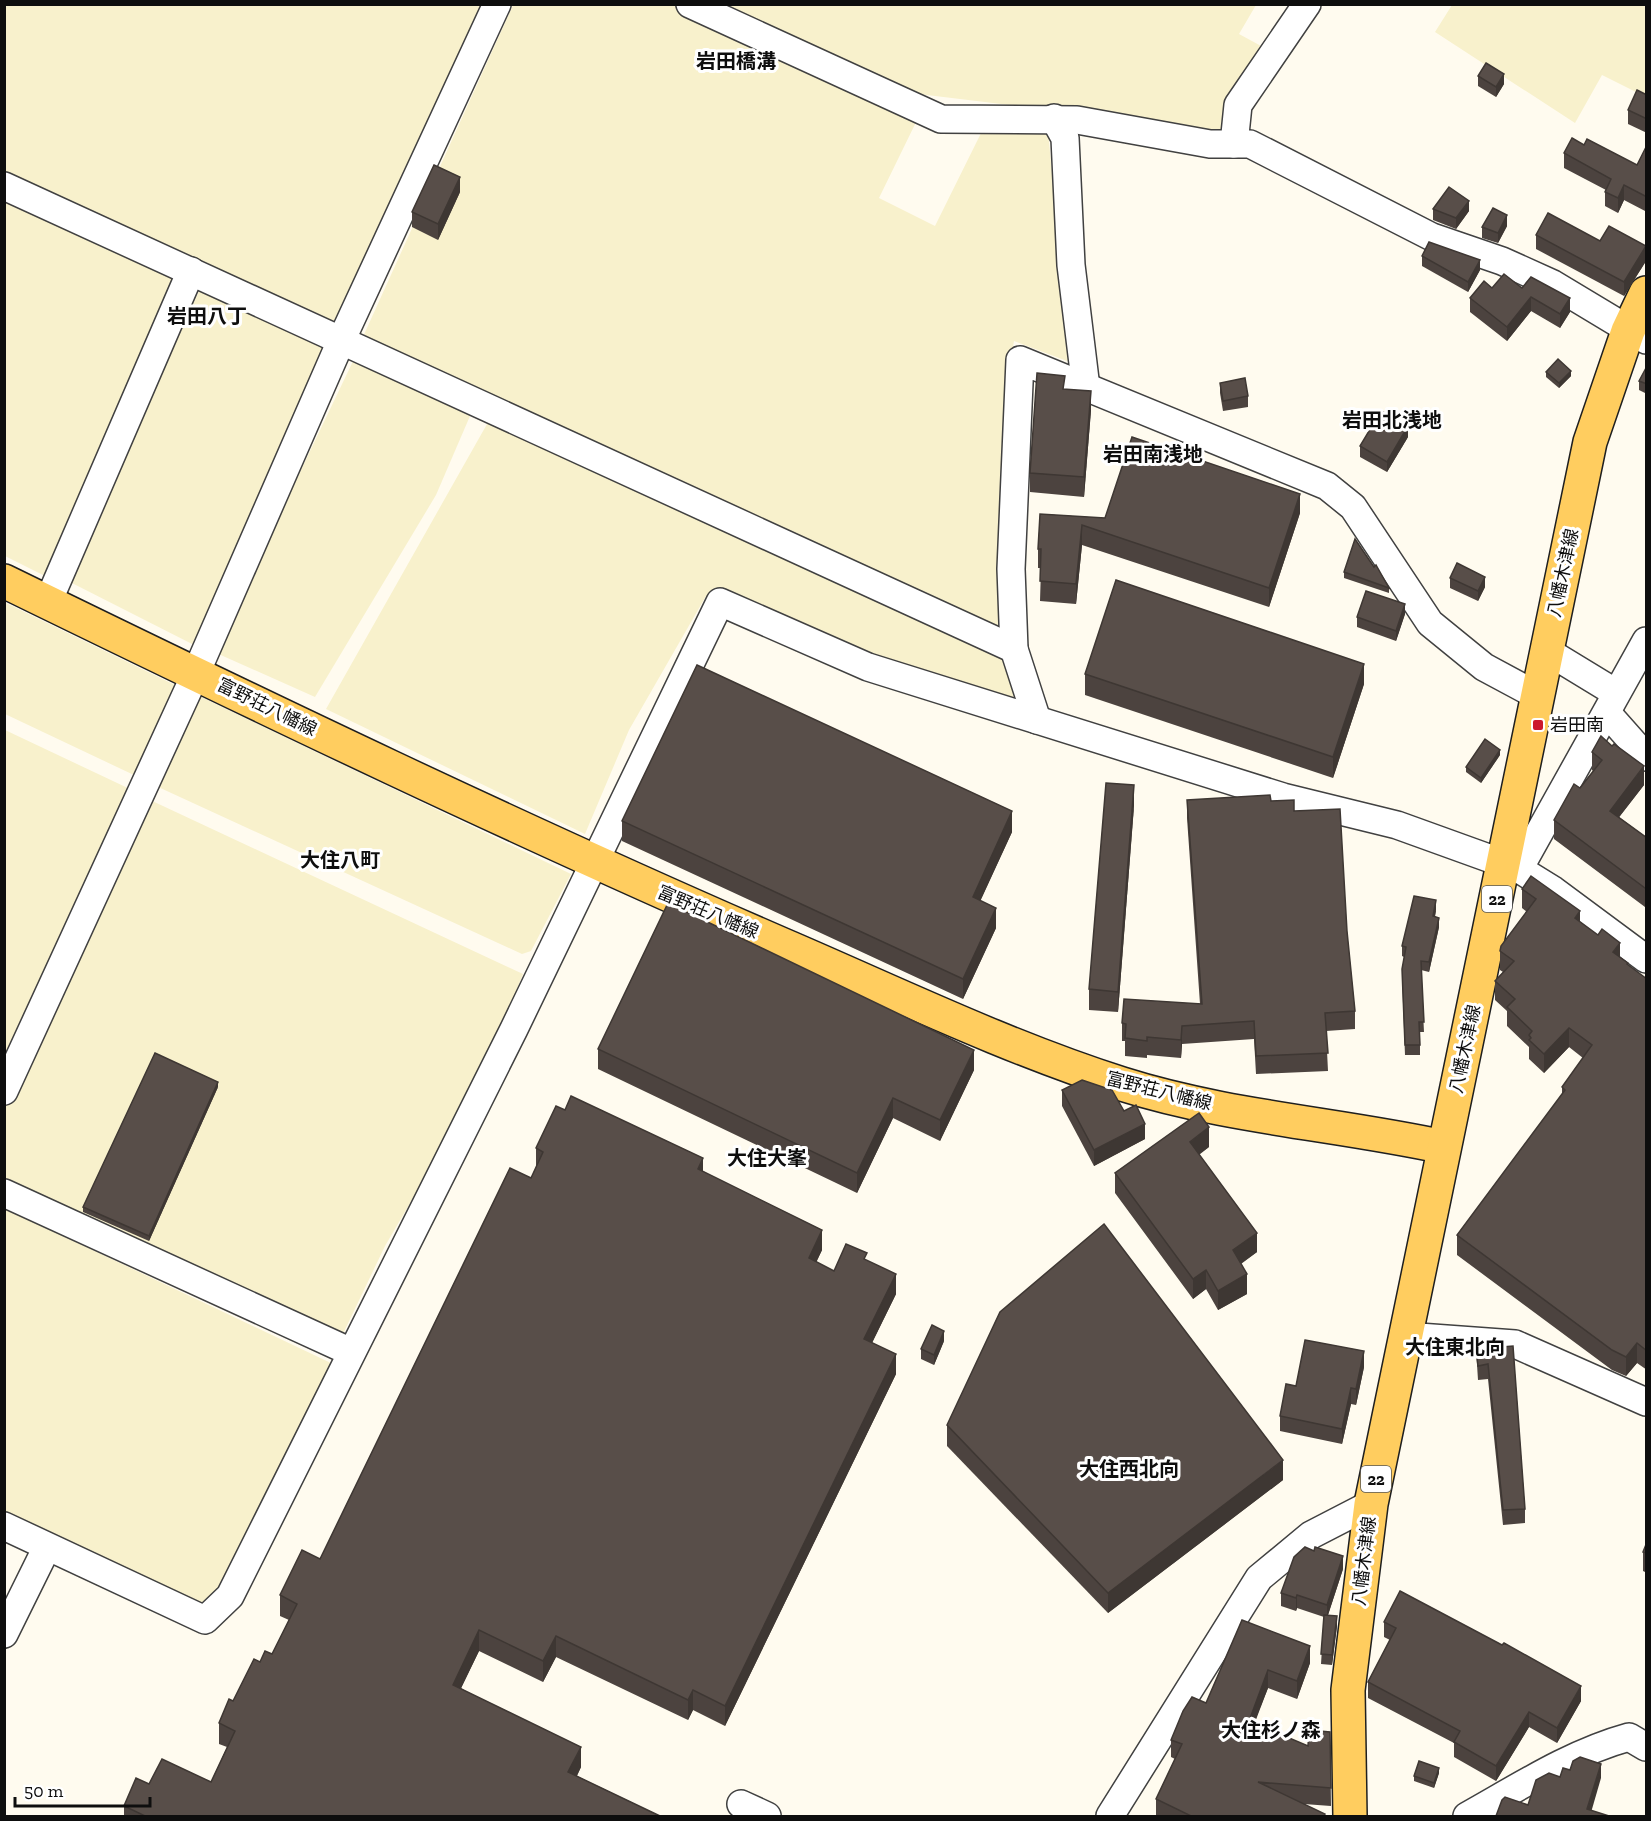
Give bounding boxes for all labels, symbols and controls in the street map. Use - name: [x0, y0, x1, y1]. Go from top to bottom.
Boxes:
- district label: 岩田橋溝: [696, 49, 776, 73]
- district label: 岩田八丁: [167, 304, 247, 328]
- district label: 岩田北浅地: [1342, 408, 1442, 432]
- district label: 岩田南浅地: [1103, 442, 1203, 466]
- street label: 八幡木津線: [1543, 527, 1583, 619]
- street label: 富野荘八幡線: [214, 673, 320, 741]
- place label: 岩田南: [1550, 714, 1604, 736]
- marker: 岩田南: [1531, 718, 1545, 732]
- district label: 大住八町: [300, 848, 380, 872]
- street label: 富野荘八幡線: [654, 881, 762, 943]
- road number: 22: [1482, 886, 1512, 912]
- street label: 八幡木津線: [1445, 1003, 1485, 1095]
- street label: 富野荘八幡線: [1104, 1067, 1214, 1115]
- district label: 大住大峯: [727, 1146, 807, 1170]
- district label: 大住東北向: [1405, 1335, 1505, 1359]
- district label: 大住西北向: [1079, 1457, 1179, 1481]
- road number: 22: [1361, 1466, 1391, 1492]
- street label: 八幡木津線: [1348, 1515, 1380, 1607]
- district label: 大住杉ノ森: [1221, 1718, 1321, 1742]
- scale bar: [15, 1770, 150, 1808]
- text: 50 m: [24, 1780, 64, 1802]

